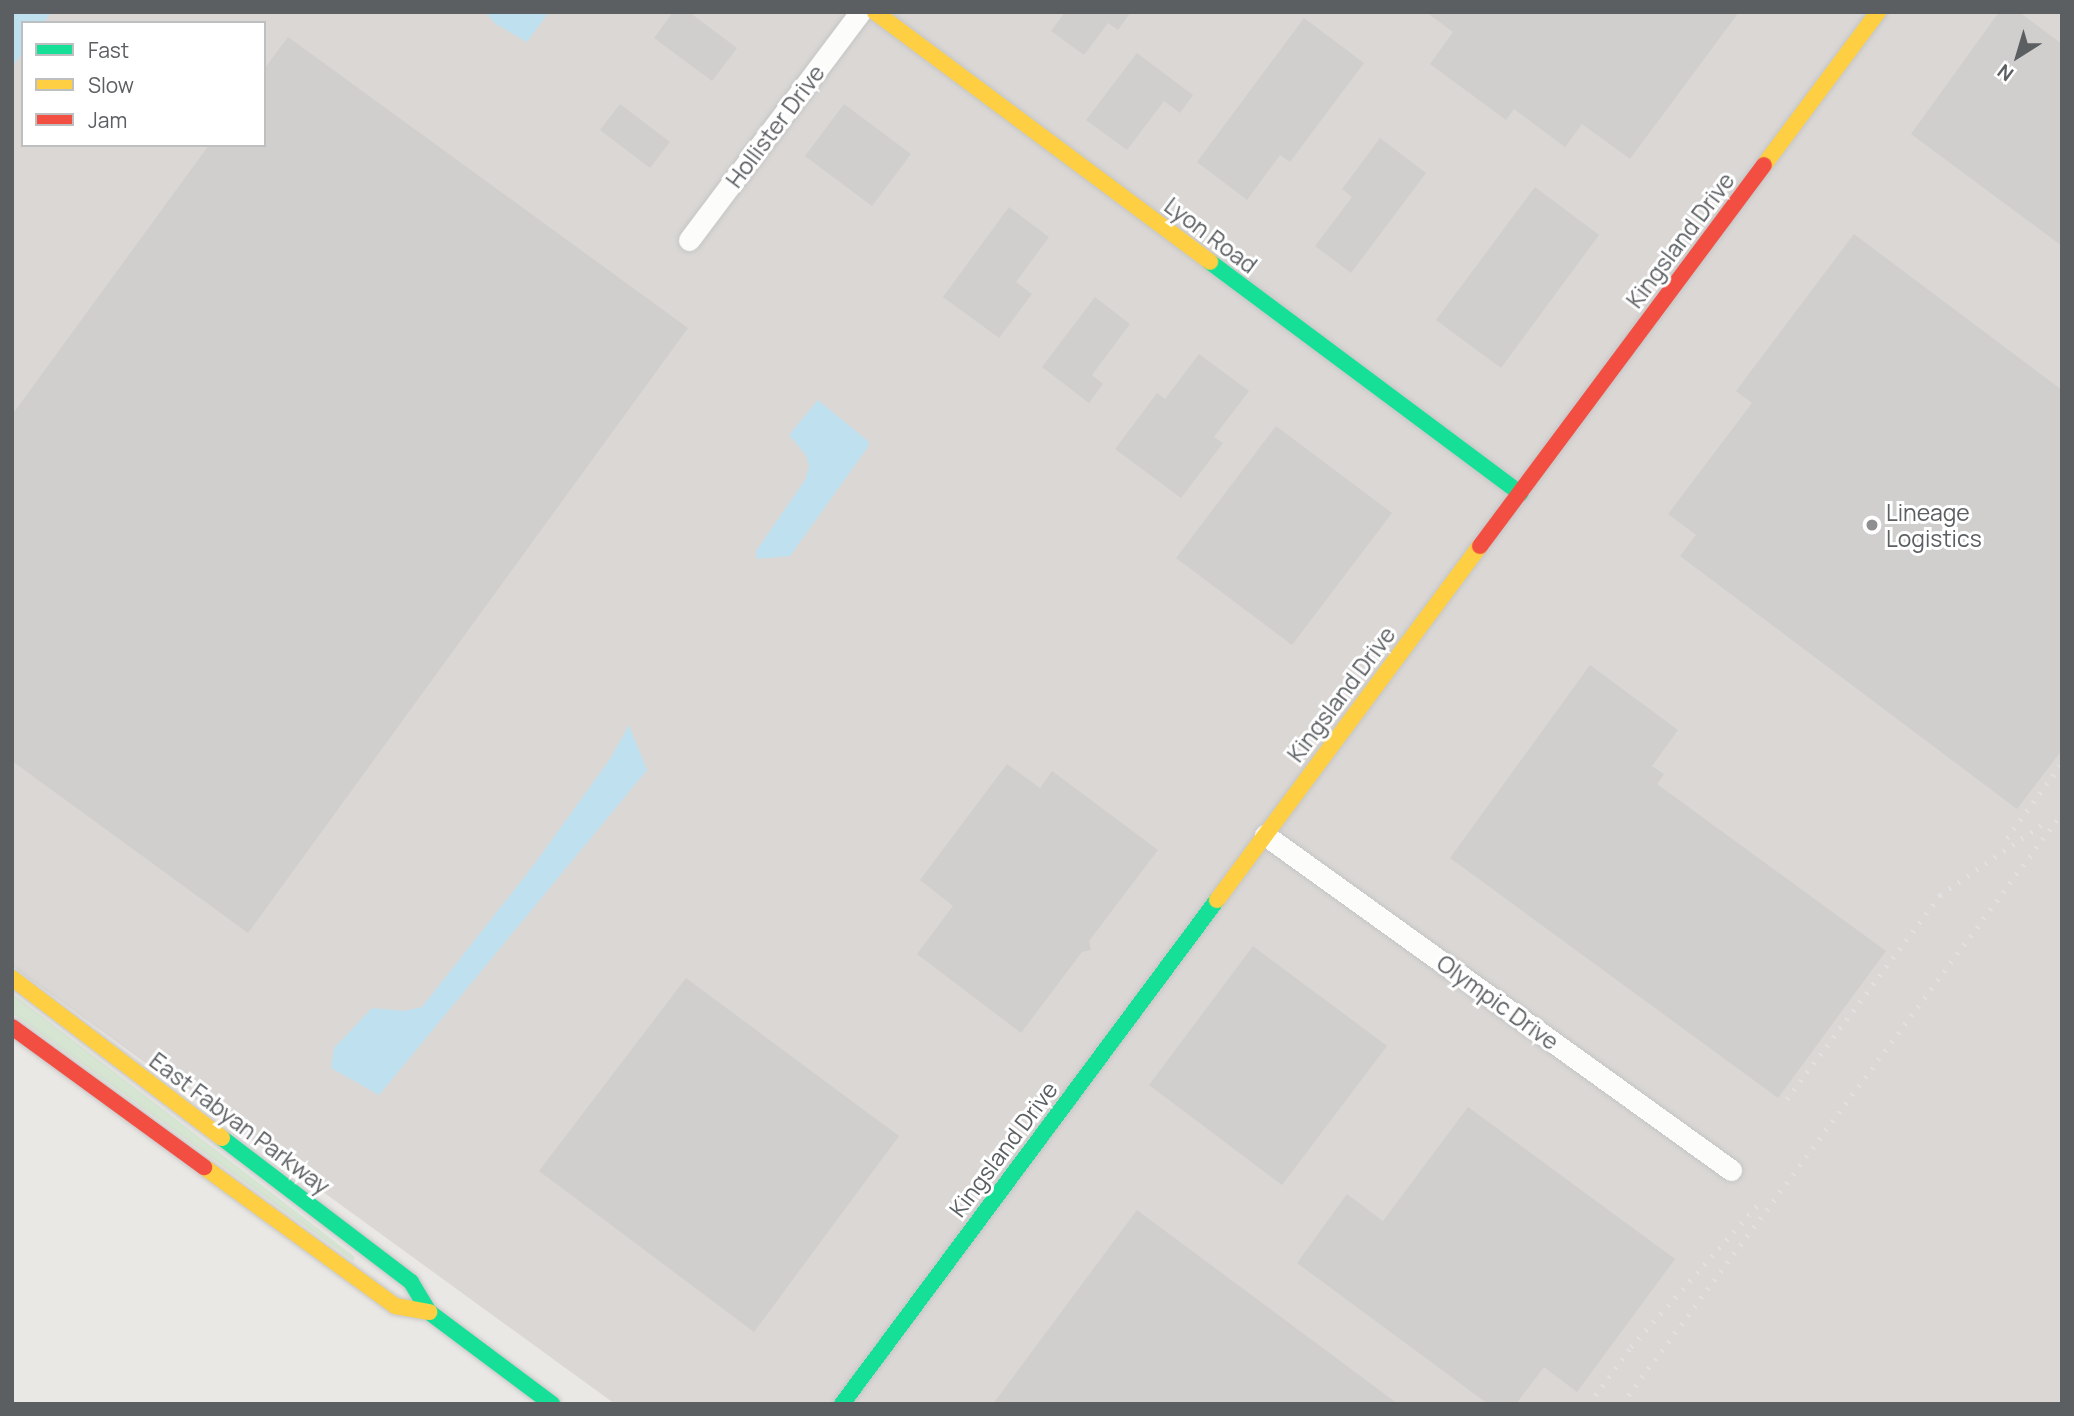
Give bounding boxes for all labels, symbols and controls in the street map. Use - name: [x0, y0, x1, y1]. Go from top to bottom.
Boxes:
- legend: [21, 21, 266, 147]
- north arrow: [1983, 21, 2053, 91]
- text: Fast: [88, 36, 129, 64]
- text: N: [1992, 58, 2019, 87]
- street label: Hollister Drive: [720, 59, 830, 193]
- text: Slow: [88, 71, 134, 99]
- text: Jam: [88, 106, 127, 134]
- street label: Kingsland Drive: [1620, 167, 1740, 313]
- street label: Lyon Road: [1159, 191, 1263, 279]
- place label: Lineage Logistics: [1886, 498, 1982, 552]
- marker: Lineage Logistics: [1864, 517, 1880, 533]
- street label: Kingsland Drive: [1281, 621, 1401, 767]
- street label: Olympic Drive: [1432, 949, 1564, 1055]
- street label: East Fabyan Parkway: [144, 1046, 336, 1200]
- street label: Kingsland Drive: [943, 1076, 1063, 1222]

